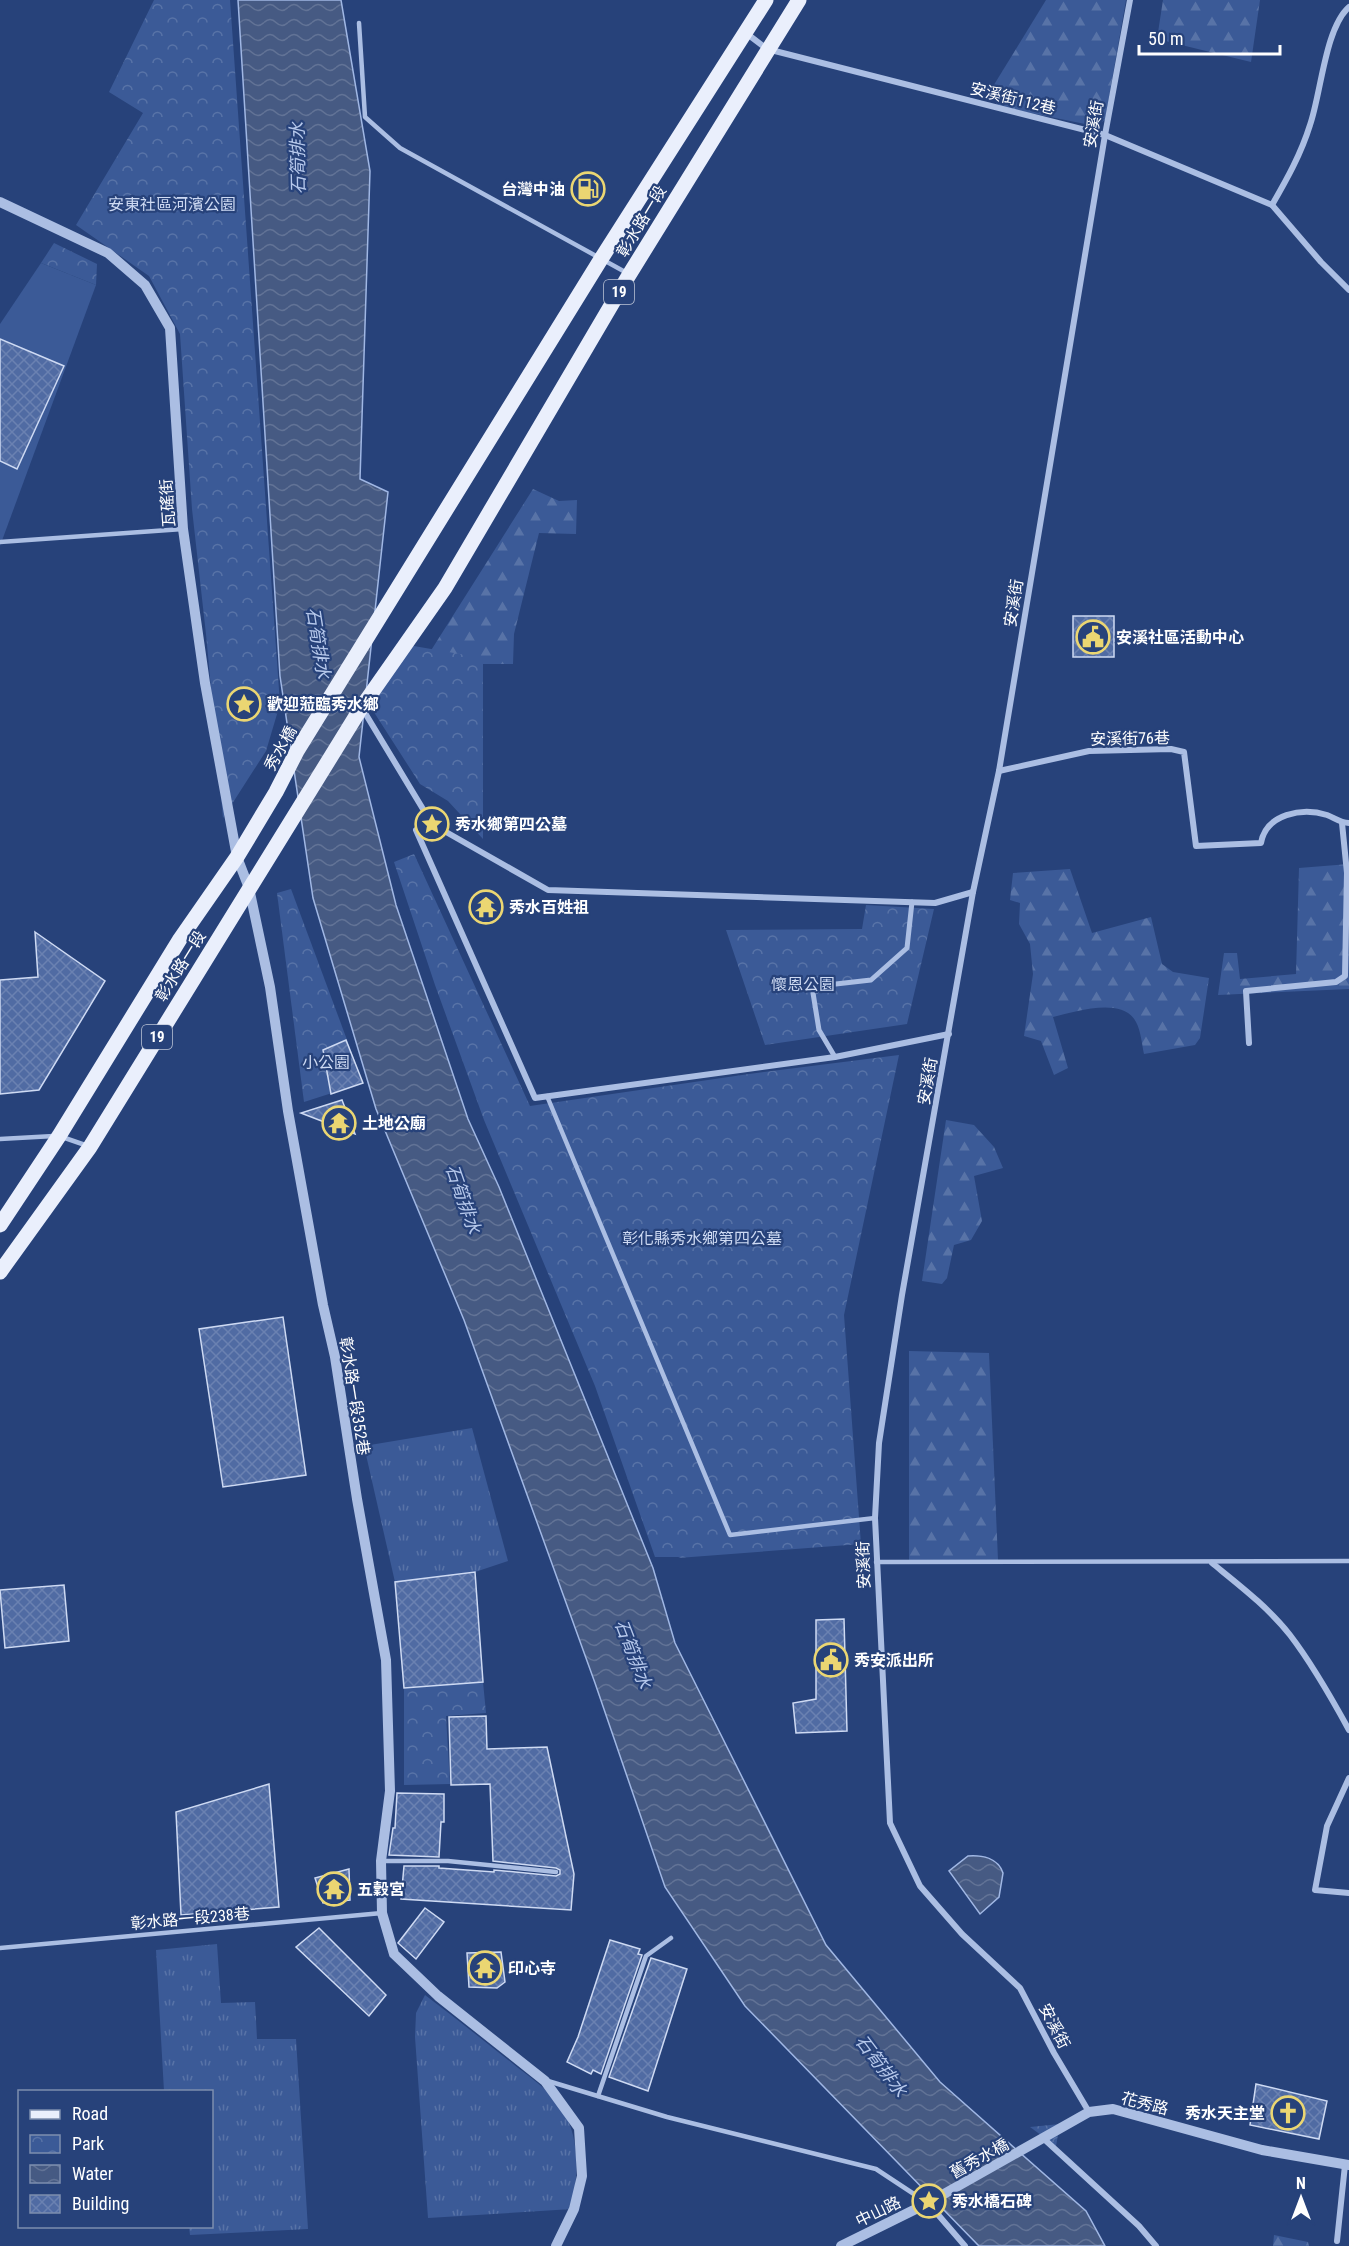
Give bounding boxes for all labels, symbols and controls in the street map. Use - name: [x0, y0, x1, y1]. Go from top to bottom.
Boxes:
- scale bar: [1139, 18, 1280, 56]
- text: 50 m: [1148, 28, 1183, 49]
- street label: 安溪街112巷: [968, 79, 1058, 118]
- street label: 安溪街: [1080, 99, 1107, 149]
- water label: 石筍排水: [286, 121, 309, 194]
- fuel station icon: 台灣中油: [570, 171, 606, 207]
- place label: 台灣中油: [501, 180, 565, 199]
- street label: 彰水路一段: [613, 182, 670, 260]
- park label: 安東社區河濱公園: [108, 195, 236, 214]
- road number: 19: [604, 280, 634, 304]
- street label: 瓦磘街: [156, 478, 179, 528]
- street label: 安溪街: [1000, 578, 1027, 628]
- water label: 石筍排水: [302, 606, 335, 681]
- public building icon: 安溪社區活動中心: [1075, 619, 1111, 655]
- place label: 安溪社區活動中心: [1116, 628, 1244, 647]
- place icon: 歡迎蒞臨秀水鄉: [226, 686, 262, 722]
- place label: 歡迎蒞臨秀水鄉: [267, 695, 379, 714]
- street label: 秀水橋: [260, 723, 300, 774]
- street label: 安溪街76巷: [1090, 728, 1170, 749]
- place icon: 秀水鄉第四公墓: [414, 806, 450, 842]
- place label: 秀水鄉第四公墓: [455, 815, 567, 834]
- temple icon: 秀水百姓祖: [468, 889, 504, 925]
- place label: 秀水百姓祖: [509, 898, 589, 917]
- street label: 彰水路一段: [151, 927, 210, 1005]
- park label: 懷恩公園: [771, 975, 835, 994]
- road number: 19: [142, 1025, 172, 1049]
- park label: 小公園: [302, 1053, 350, 1072]
- street label: 安溪街: [914, 1056, 941, 1106]
- temple icon: 土地公廟: [321, 1105, 357, 1141]
- place label: 土地公廟: [362, 1114, 426, 1133]
- water label: 石筍排水: [442, 1161, 485, 1237]
- park label: 彰化縣秀水鄉第四公墓: [622, 1229, 782, 1248]
- street label: 彰水路一段352巷: [336, 1335, 373, 1457]
- street label: 安溪街: [853, 1541, 874, 1589]
- water label: 石筍排水: [611, 1616, 657, 1692]
- public building icon: 秀安派出所: [813, 1642, 849, 1678]
- place label: 秀安派出所: [854, 1651, 934, 1670]
- temple icon: 五穀宮: [316, 1871, 352, 1907]
- place label: 五穀宮: [357, 1880, 405, 1899]
- street label: 彰水路一段238巷: [130, 1904, 250, 1933]
- temple icon: 印心寺: [467, 1950, 503, 1986]
- place label: 印心寺: [508, 1959, 556, 1978]
- street label: 安溪街: [1035, 2001, 1074, 2052]
- water label: 石筍排水: [851, 2031, 912, 2102]
- street label: 花秀路: [1119, 2088, 1170, 2119]
- legend: [18, 2090, 213, 2228]
- church icon: 秀水天主堂: [1270, 2095, 1306, 2131]
- text: Road: [72, 2103, 108, 2124]
- place label: 秀水天主堂: [1185, 2104, 1265, 2123]
- text: Park: [72, 2133, 104, 2154]
- street label: 舊秀水橋: [947, 2135, 1012, 2182]
- text: Water: [72, 2163, 114, 2184]
- north arrow: [1271, 2168, 1331, 2228]
- text: N: [1296, 2174, 1306, 2193]
- place icon: 秀水橋石碑: [911, 2183, 947, 2219]
- street label: 中山路: [852, 2192, 904, 2231]
- place label: 秀水橋石碑: [952, 2192, 1032, 2211]
- text: Building: [72, 2193, 129, 2214]

